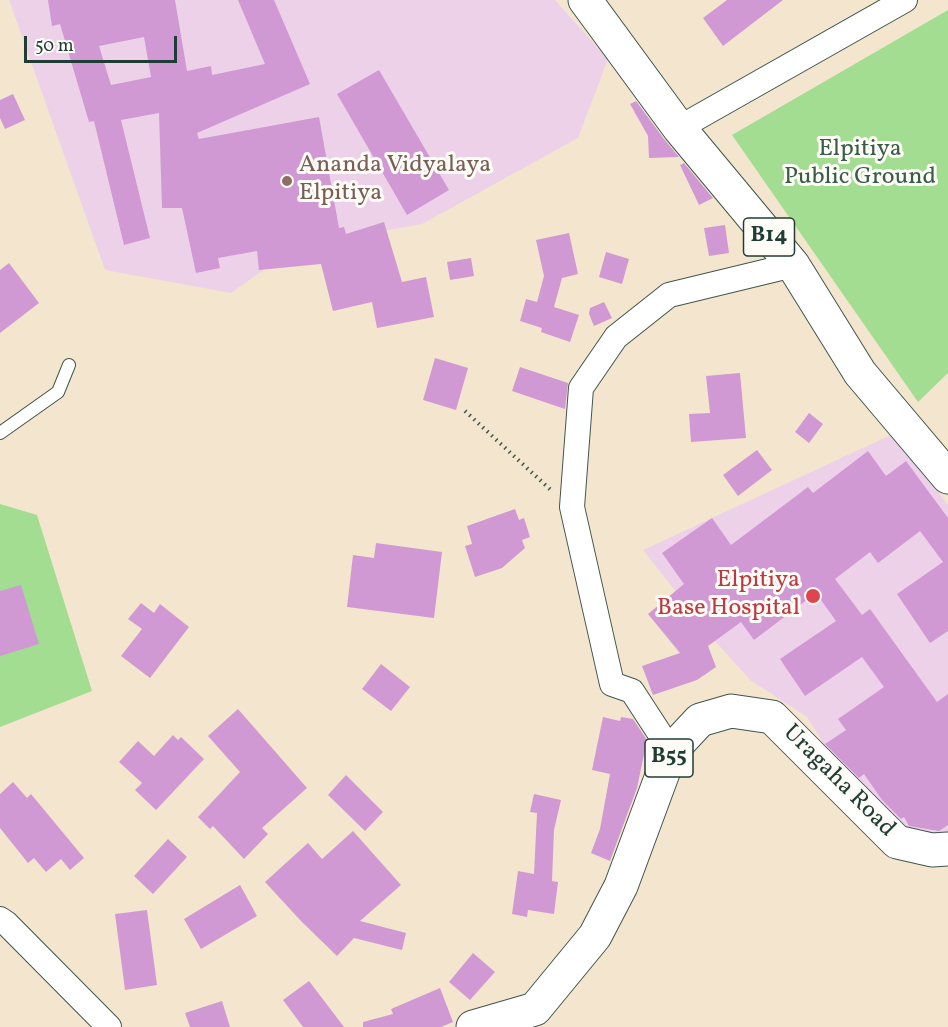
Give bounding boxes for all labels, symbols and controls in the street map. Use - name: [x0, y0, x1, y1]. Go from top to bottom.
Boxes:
- scale bar: [27, 24, 180, 62]
- text: 50 m: [35, 34, 74, 59]
- park label: Elpitiya Public Ground: [784, 137, 936, 193]
- place label: Ananda Vidyalaya Elpitiya: [299, 153, 491, 209]
- marker: Ananda Vidyalaya Elpitiya: [280, 174, 294, 188]
- road number: B14: [744, 218, 794, 256]
- place label: Elpitiya Base Hospital: [657, 568, 800, 624]
- marker: Elpitiya Base Hospital: [804, 587, 822, 605]
- street label: Uragaha Road: [776, 720, 900, 844]
- road number: B55: [645, 739, 693, 777]

